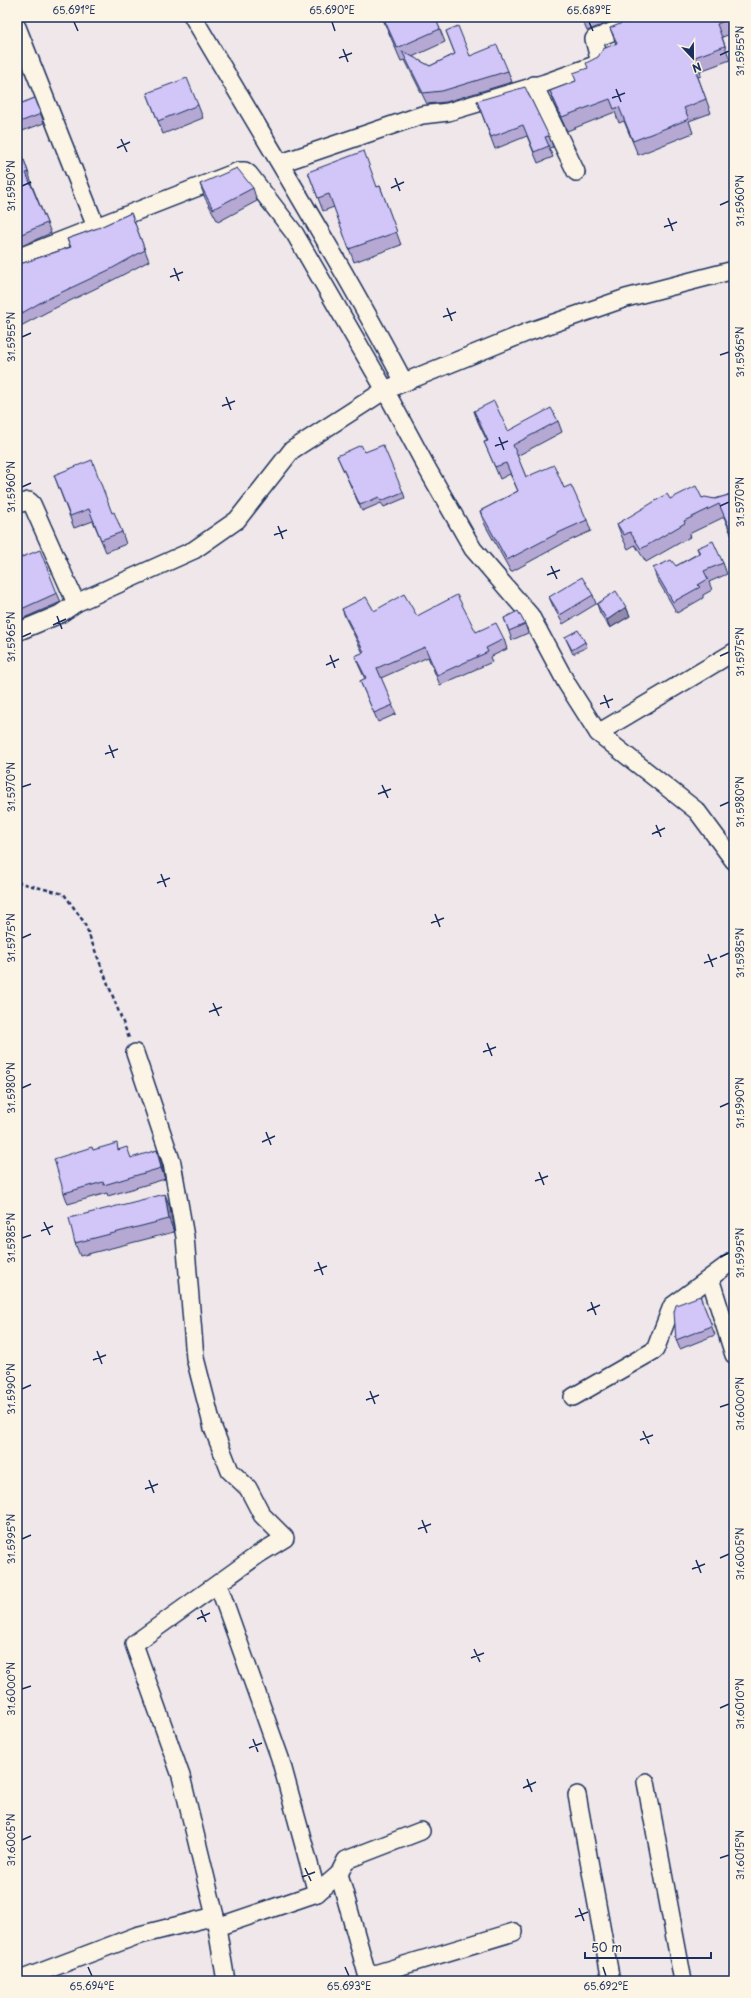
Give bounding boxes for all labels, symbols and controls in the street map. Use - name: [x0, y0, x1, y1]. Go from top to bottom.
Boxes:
- text: 65.691°E: [53, 2, 96, 17]
- text: 65.690°E: [309, 2, 355, 17]
- text: 65.689°E: [567, 2, 611, 17]
- text: 31.5955°N: [732, 25, 747, 76]
- north arrow: [673, 38, 713, 78]
- text: N: [689, 58, 704, 77]
- text: 31.5950°N: [3, 160, 18, 212]
- text: 31.5960°N: [732, 175, 747, 227]
- text: 31.5955°N: [3, 311, 18, 362]
- text: 31.5965°N: [732, 326, 747, 378]
- text: 31.5960°N: [3, 461, 18, 513]
- text: 31.5970°N: [732, 477, 747, 527]
- text: 31.5965°N: [3, 611, 18, 663]
- text: 31.5975°N: [732, 627, 747, 677]
- text: 31.5970°N: [3, 762, 18, 812]
- text: 31.5980°N: [732, 776, 747, 828]
- text: 31.5975°N: [3, 913, 18, 963]
- text: 31.5985°N: [732, 928, 747, 978]
- text: 31.5980°N: [3, 1062, 18, 1114]
- text: 31.5990°N: [732, 1077, 747, 1129]
- text: 31.5985°N: [3, 1213, 18, 1263]
- text: 31.5995°N: [732, 1228, 747, 1278]
- text: 31.5990°N: [3, 1363, 18, 1415]
- text: 31.6000°N: [732, 1377, 747, 1431]
- text: 31.5995°N: [3, 1514, 18, 1564]
- text: 31.6005°N: [732, 1527, 747, 1581]
- text: 31.6000°N: [3, 1662, 18, 1716]
- text: 31.6010°N: [732, 1678, 747, 1730]
- text: 31.6005°N: [3, 1813, 18, 1867]
- text: 31.6015°N: [732, 1830, 747, 1880]
- scale bar: [585, 1934, 711, 1960]
- text: 50 m: [591, 1938, 622, 1956]
- text: 65.694°E: [70, 1978, 114, 1993]
- text: 65.693°E: [327, 1978, 371, 1993]
- text: 65.692°E: [583, 1978, 629, 1993]

